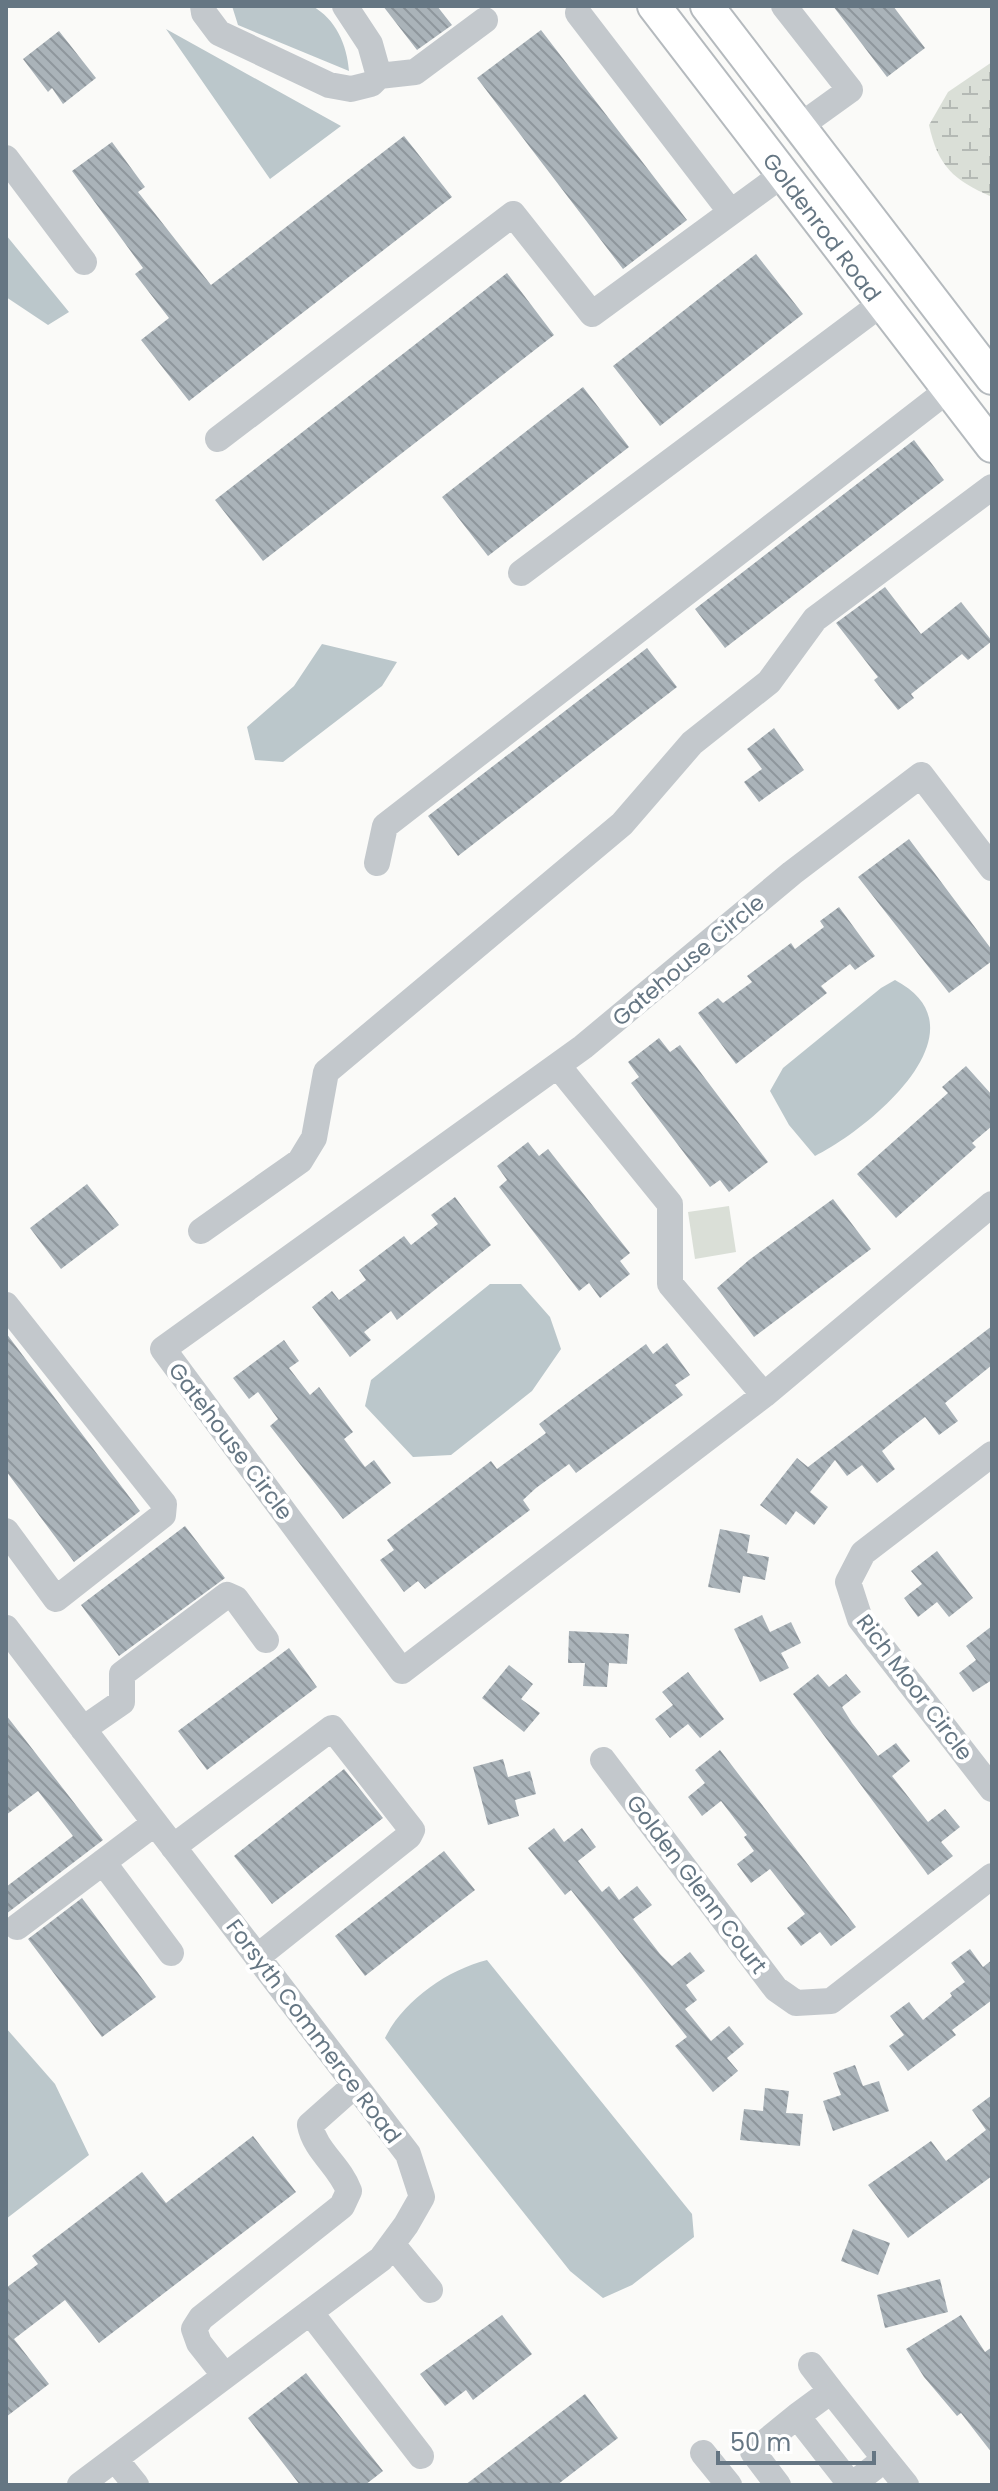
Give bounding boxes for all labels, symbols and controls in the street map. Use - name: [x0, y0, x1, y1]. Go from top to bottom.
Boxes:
- street label: Goldenrod Road: [755, 146, 888, 308]
- street label: Gatehouse Circle: [606, 887, 771, 1033]
- street label: Gatehouse Circle: [161, 1356, 300, 1526]
- street label: Rich Moor Circle: [849, 1608, 980, 1767]
- street label: Golden Glenn Court: [619, 1788, 774, 1980]
- street label: Forsyth Commerce Road: [219, 1913, 408, 2150]
- scale bar: [718, 2415, 874, 2465]
- text: 50 m: [730, 2426, 791, 2459]

